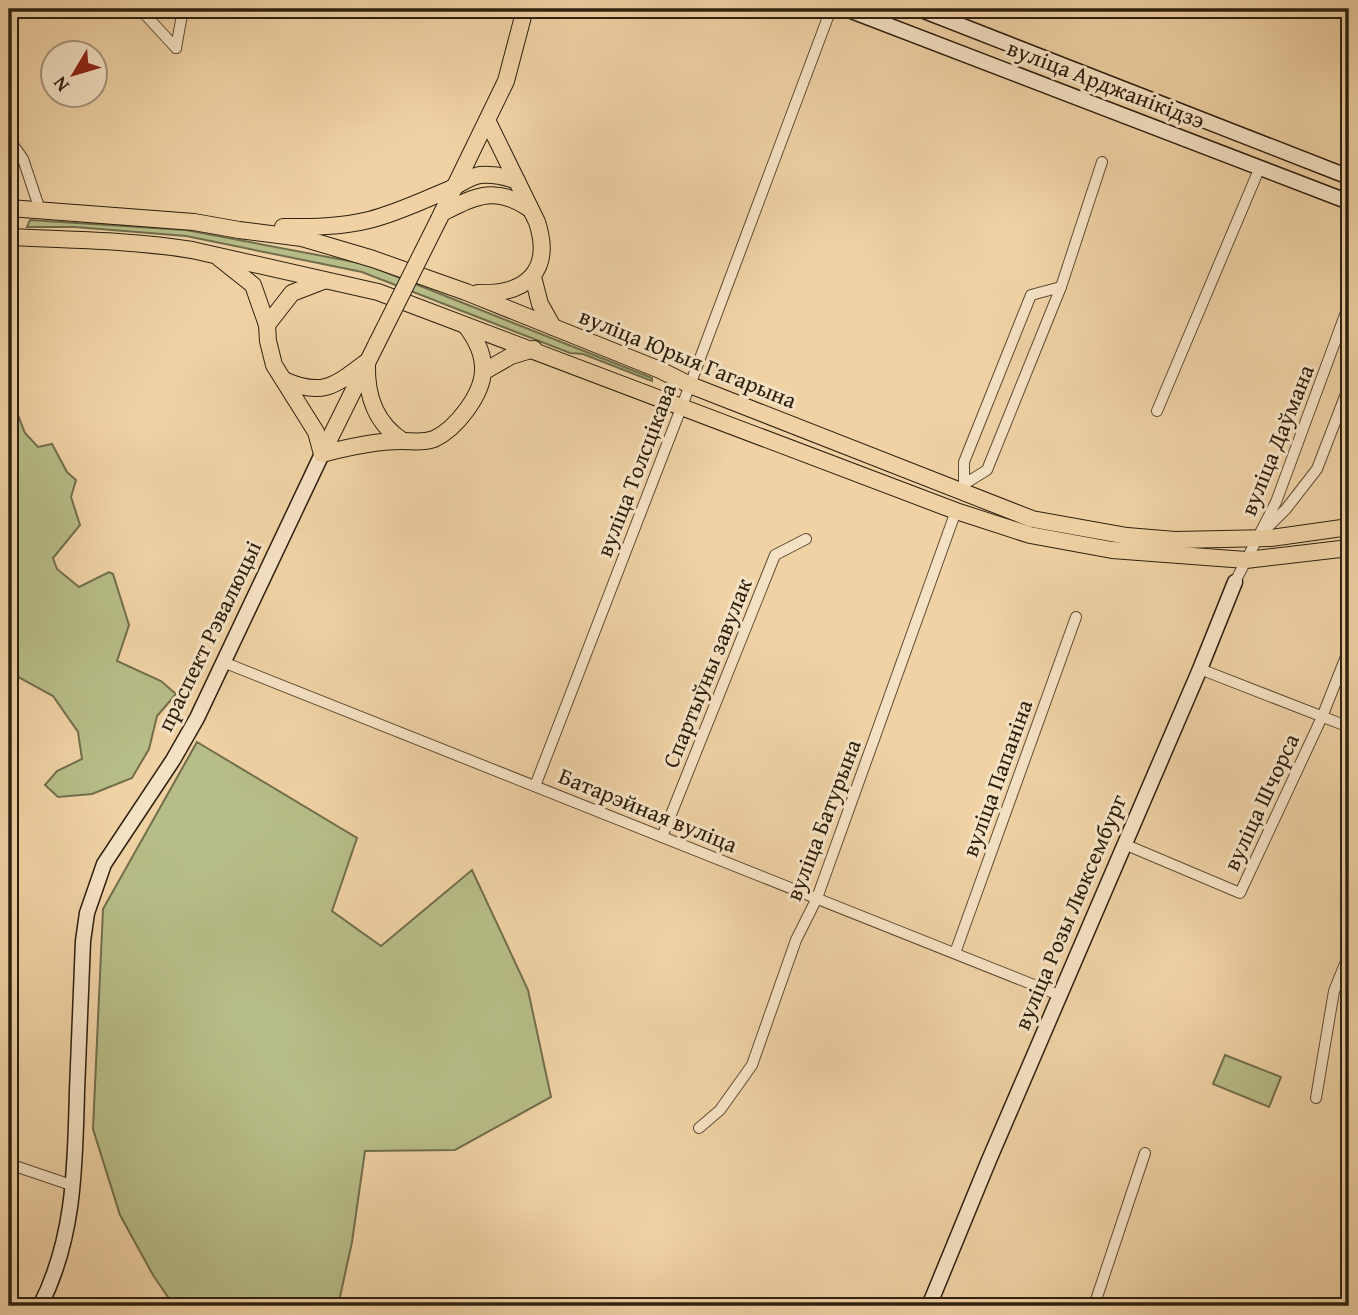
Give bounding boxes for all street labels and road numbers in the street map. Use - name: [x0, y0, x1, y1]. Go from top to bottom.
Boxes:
- street label: вуліца Арджанікідзэ: [1003, 31, 1210, 136]
- street label: вуліца Юрыя Гагарына: [575, 299, 802, 416]
- street label: вуліца Даўмана: [1231, 359, 1322, 520]
- street label: вуліца Толсцікава: [587, 378, 684, 561]
- street label: праспект Рэвалюцыі: [148, 535, 269, 737]
- street label: Спартыўны завулак: [653, 573, 760, 773]
- street label: вуліца Папаніна: [953, 695, 1040, 861]
- street label: вуліца Шчорса: [1214, 728, 1307, 876]
- street label: вуліца Батурына: [777, 734, 869, 905]
- street label: Батарэйная вуліца: [554, 759, 742, 860]
- street label: вуліца Розы Люксембург: [1005, 789, 1134, 1035]

